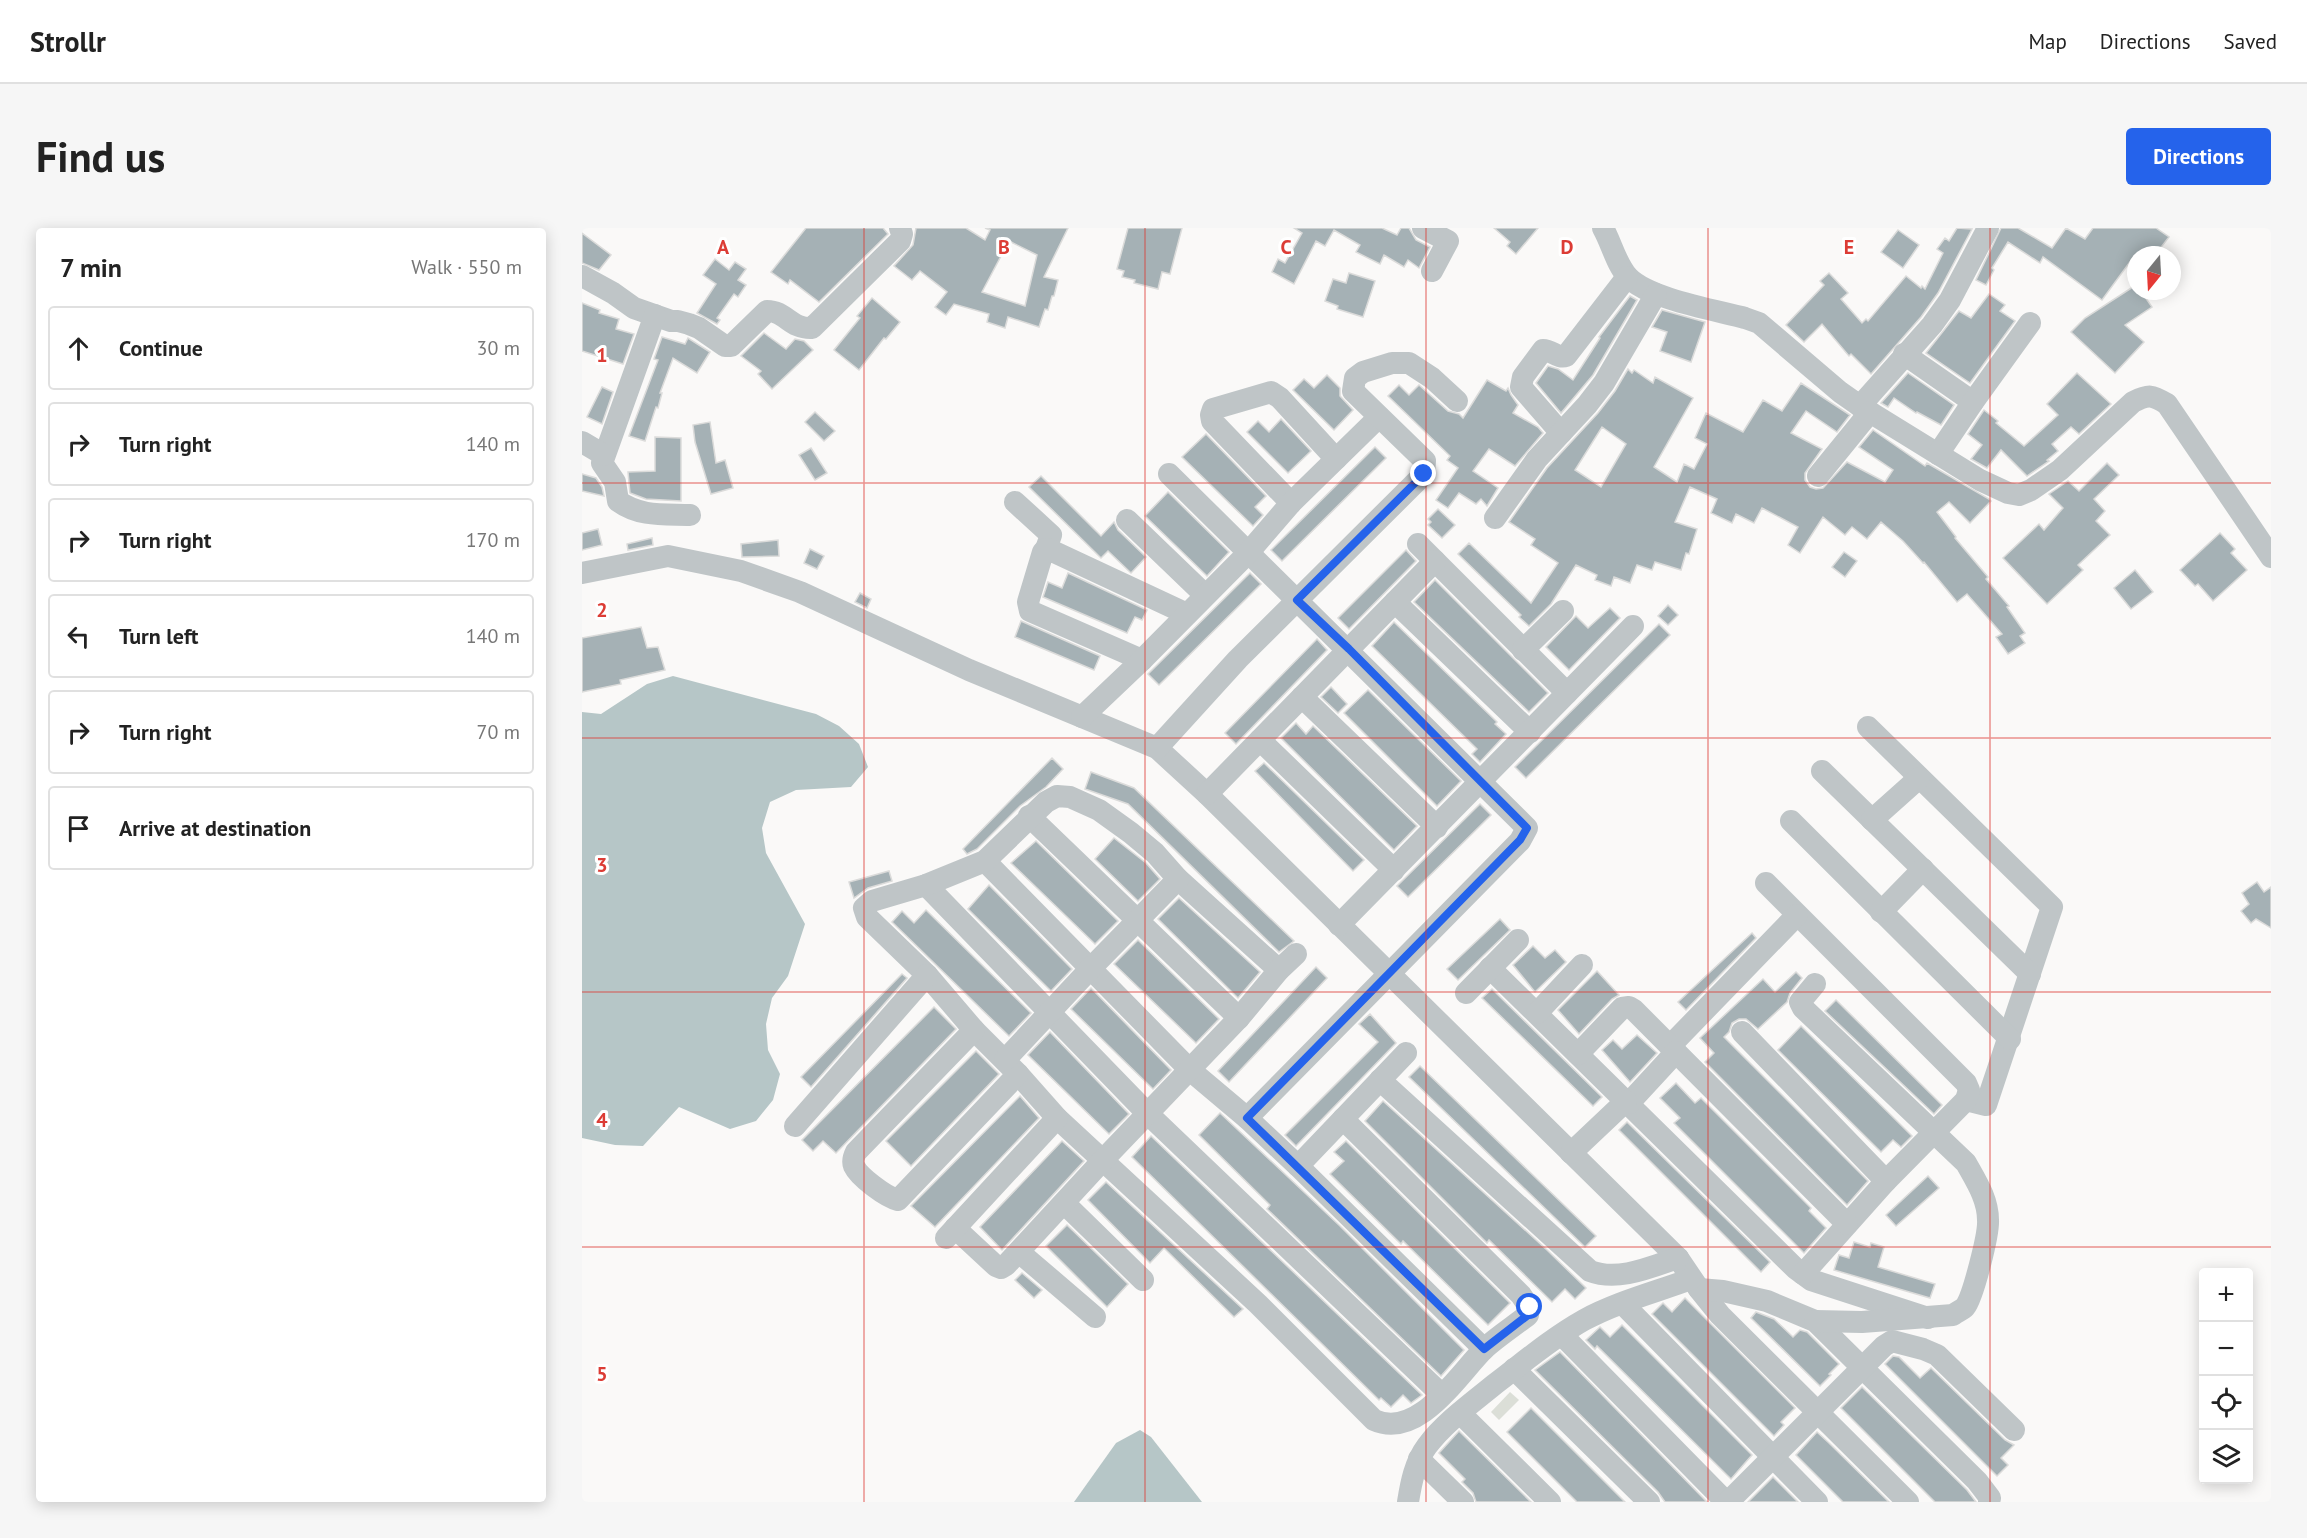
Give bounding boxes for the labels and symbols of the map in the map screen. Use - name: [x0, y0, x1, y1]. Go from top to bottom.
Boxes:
- text: A: [717, 234, 730, 260]
- text: B: [998, 234, 1010, 260]
- text: C: [1280, 234, 1292, 260]
- text: D: [1561, 234, 1574, 260]
- text: E: [1844, 234, 1854, 260]
- north arrow: [2127, 246, 2181, 300]
- text: 1: [596, 342, 608, 368]
- route end: [1410, 460, 1436, 486]
- text: 2: [596, 597, 608, 623]
- text: 3: [596, 852, 608, 878]
- text: 4: [596, 1107, 608, 1133]
- route start: [1516, 1293, 1542, 1319]
- text: 5: [596, 1361, 608, 1387]

